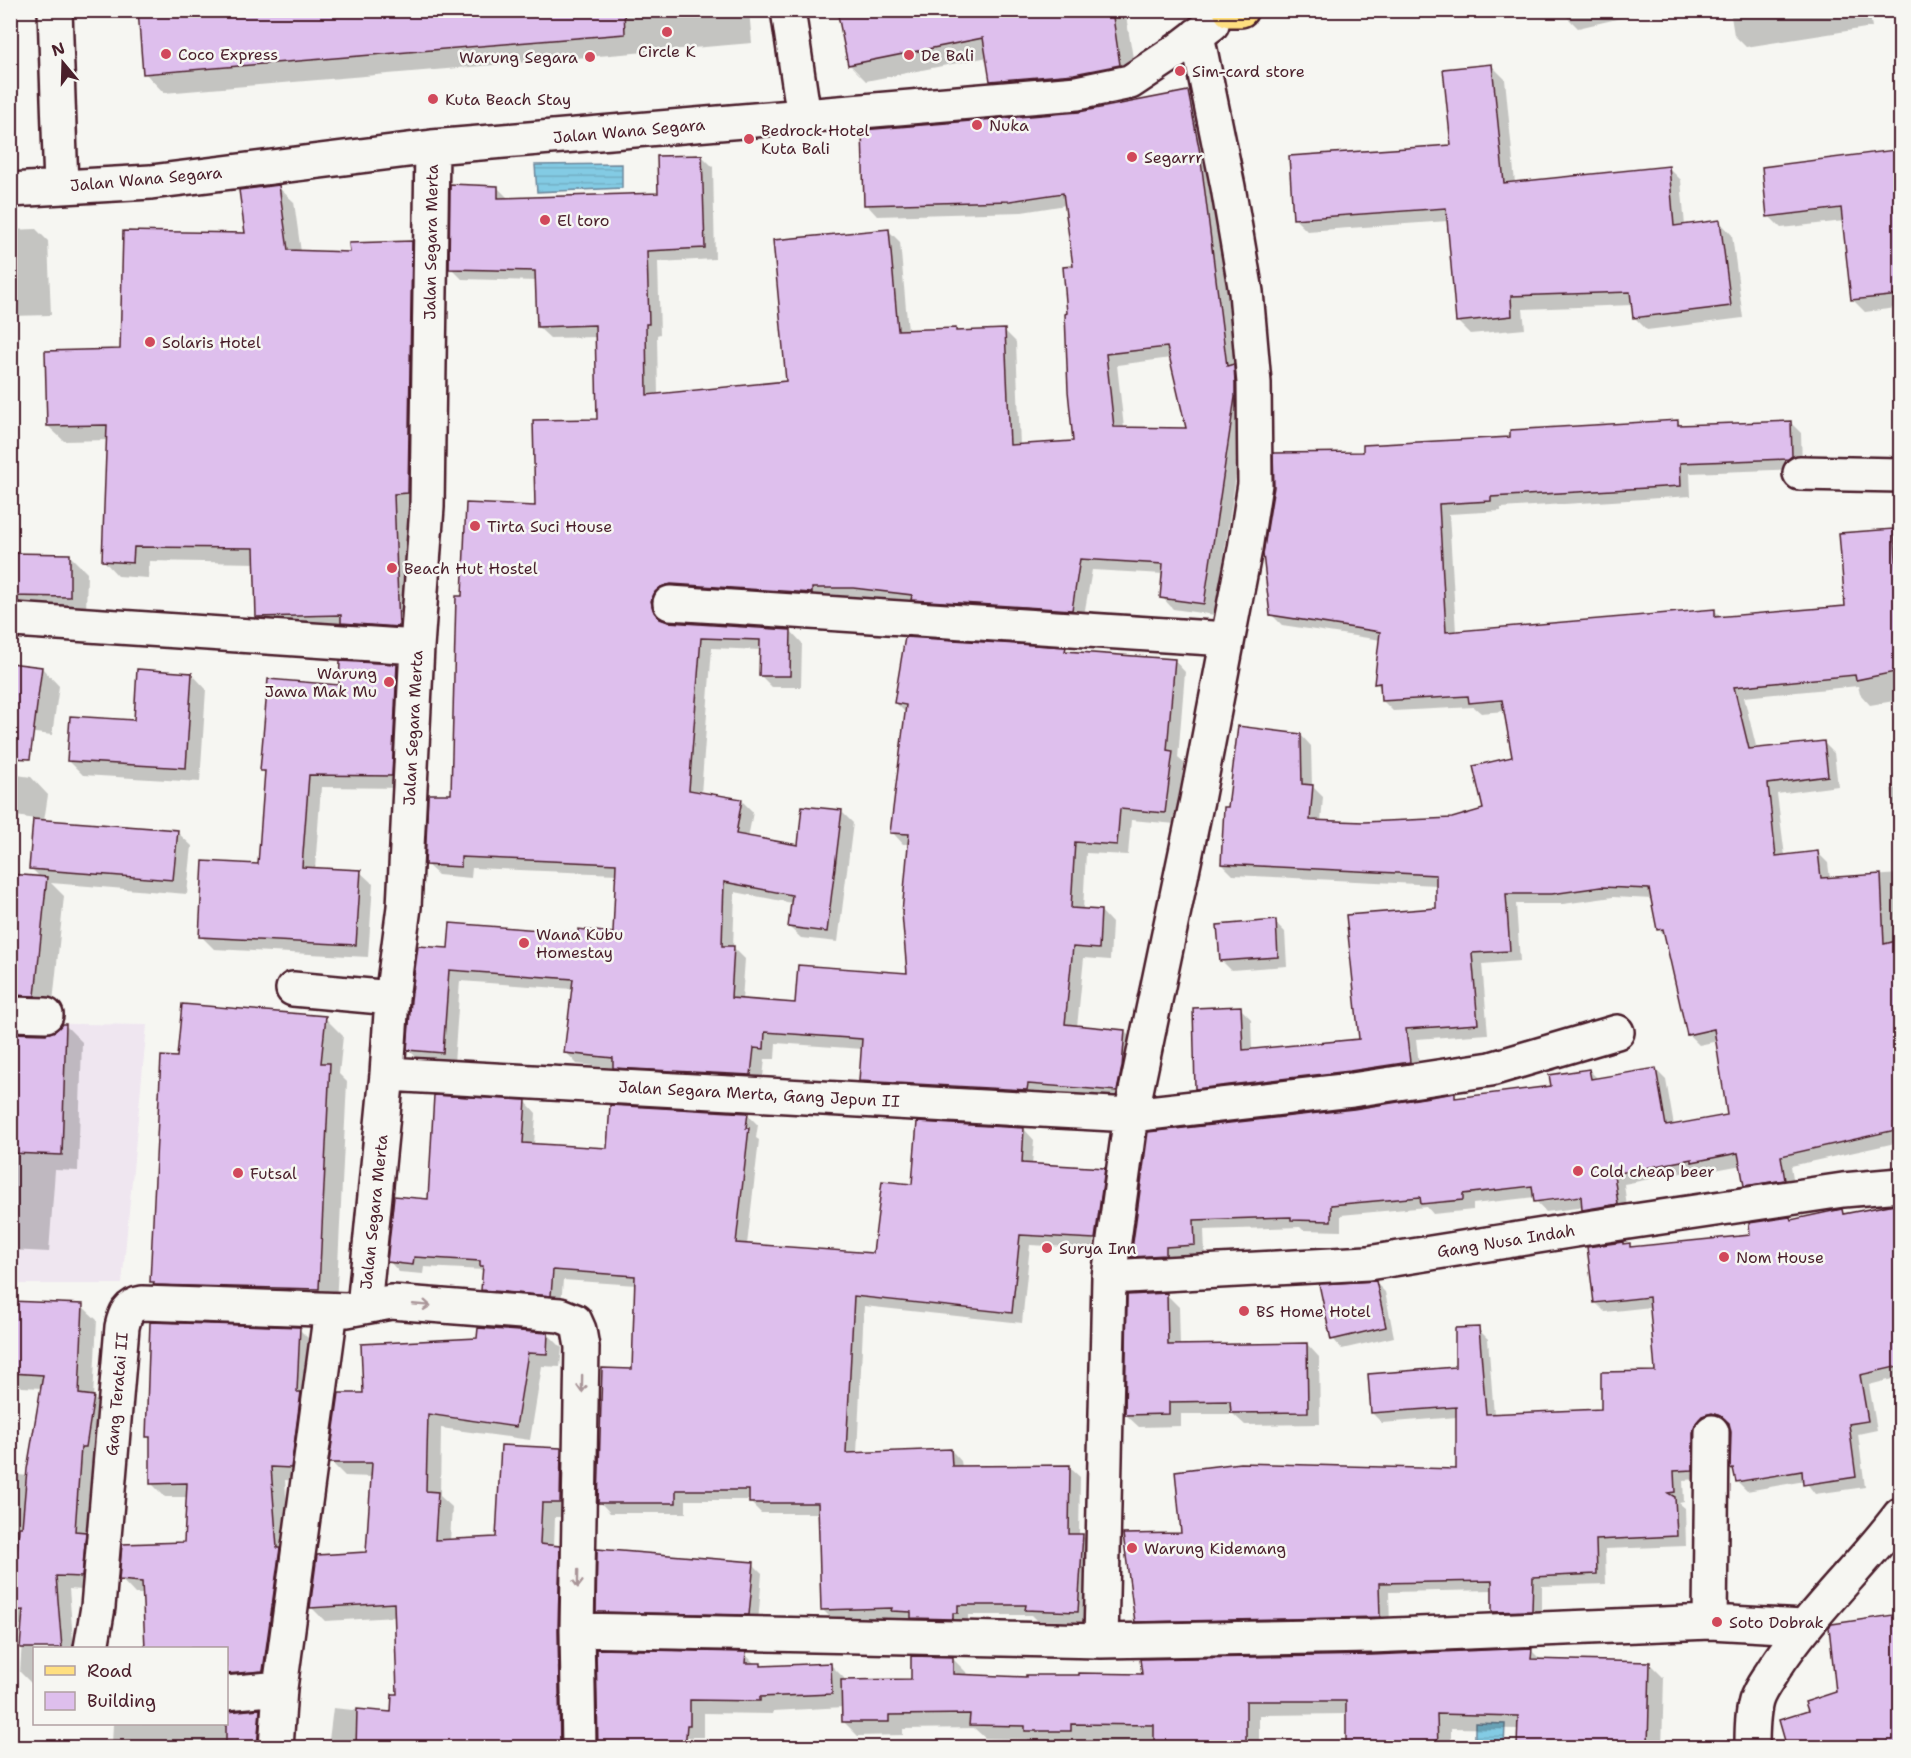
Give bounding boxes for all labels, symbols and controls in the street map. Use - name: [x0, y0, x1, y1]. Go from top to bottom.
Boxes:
- marker: Circle K: [660, 25, 674, 39]
- north arrow: [33, 33, 93, 93]
- text: N: [49, 37, 68, 61]
- place label: Circle K: [638, 41, 697, 62]
- place label: Coco Express: [178, 44, 278, 65]
- place label: De Bali: [921, 45, 974, 66]
- marker: Coco Express: [159, 47, 173, 61]
- place label: Warung Segara: [459, 47, 578, 68]
- marker: De Bali: [902, 48, 916, 62]
- marker: Warung Segara: [583, 50, 597, 64]
- place label: Sim-card store: [1192, 61, 1305, 82]
- marker: Sim-card store: [1173, 64, 1187, 78]
- place label: Kuta Beach Stay: [445, 89, 571, 110]
- marker: Kuta Beach Stay: [426, 92, 440, 106]
- street label: Jalan Wana Segara: [552, 114, 706, 148]
- place label: Nuka: [989, 115, 1029, 136]
- marker: Nuka: [970, 118, 984, 132]
- place label: Bedrock Hotel Kuta Bali: [761, 120, 870, 159]
- marker: Bedrock Hotel Kuta Bali: [742, 132, 756, 146]
- place label: Segarrr: [1144, 147, 1203, 168]
- marker: Segarrr: [1125, 150, 1139, 164]
- street label: Jalan Wana Segara: [69, 162, 223, 196]
- street label: Jalan Segara Merta: [419, 164, 443, 320]
- place label: El toro: [557, 210, 609, 231]
- marker: El toro: [538, 213, 552, 227]
- place label: Solaris Hotel: [162, 332, 261, 353]
- marker: Solaris Hotel: [143, 335, 157, 349]
- place label: Tirta Suci House: [487, 516, 612, 537]
- marker: Tirta Suci House: [468, 519, 482, 533]
- place label: Beach Hut Hostel: [404, 558, 538, 579]
- marker: Beach Hut Hostel: [385, 561, 399, 575]
- street label: Jalan Segara Merta: [398, 650, 428, 806]
- place label: Warung Jawa Mak Mu: [265, 663, 377, 702]
- marker: Warung Jawa Mak Mu: [382, 675, 396, 689]
- place label: Wana Kubu Homestay: [536, 924, 623, 963]
- marker: Wana Kubu Homestay: [517, 936, 531, 950]
- street label: Jalan Segara Merta, Gang Jepun II: [618, 1076, 900, 1112]
- street label: Jalan Segara Merta: [355, 1133, 393, 1291]
- place label: Cold cheap beer: [1590, 1161, 1715, 1182]
- place label: Futsal: [250, 1163, 297, 1184]
- marker: Cold cheap beer: [1571, 1164, 1585, 1178]
- marker: Futsal: [231, 1166, 245, 1180]
- street label: Gang Nusa Indah: [1435, 1220, 1577, 1262]
- place label: Surya Inn: [1059, 1238, 1136, 1259]
- marker: Surya Inn: [1040, 1241, 1054, 1255]
- place label: Nom House: [1736, 1247, 1824, 1268]
- marker: Nom House: [1717, 1250, 1731, 1264]
- one-way arrow: [412, 1300, 432, 1311]
- place label: BS Home Hotel: [1256, 1301, 1371, 1322]
- marker: BS Home Hotel: [1237, 1304, 1251, 1318]
- street label: Gang Teratai II: [101, 1331, 133, 1457]
- one-way arrow: [576, 1373, 588, 1393]
- place label: Warung Kidemang: [1144, 1538, 1286, 1559]
- marker: Warung Kidemang: [1125, 1541, 1139, 1555]
- one-way arrow: [573, 1568, 584, 1588]
- place label: Soto Dobrak: [1729, 1612, 1824, 1633]
- marker: Soto Dobrak: [1710, 1615, 1724, 1629]
- legend: [33, 1647, 228, 1725]
- text: Road: [87, 1659, 132, 1683]
- text: Building: [87, 1689, 156, 1713]

